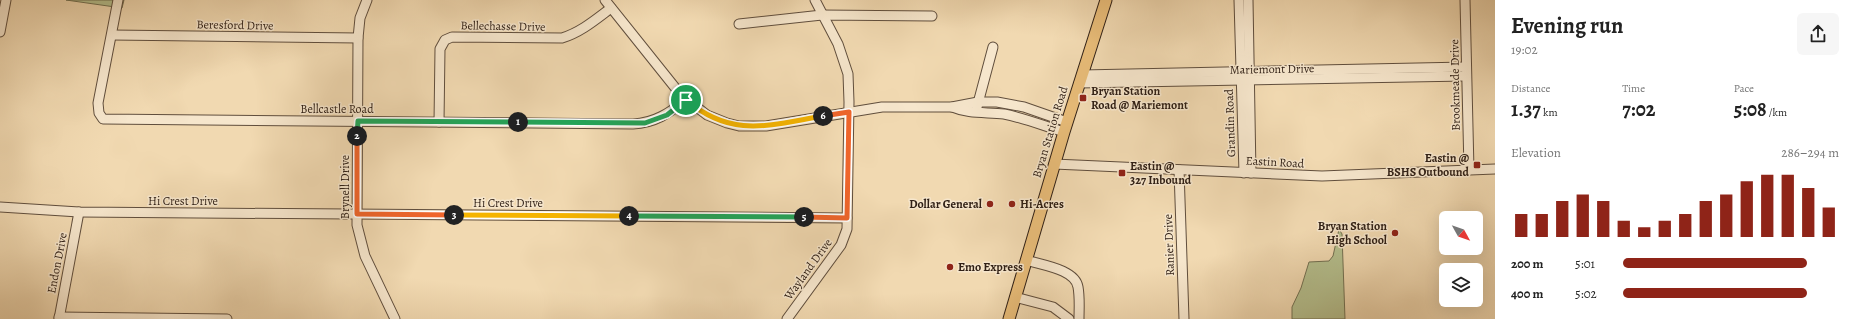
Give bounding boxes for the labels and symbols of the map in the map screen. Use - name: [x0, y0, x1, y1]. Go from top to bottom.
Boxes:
- street label: Beresford Drive: [196, 16, 274, 34]
- street label: Bellechasse Drive: [460, 17, 546, 35]
- street label: Brookmeade Drive: [1446, 39, 1464, 131]
- street label: Mariemont Drive: [1229, 60, 1315, 78]
- pin: [669, 83, 703, 117]
- place label: Bryan Station Road @ Mariemont: [1091, 83, 1188, 113]
- street label: Bryan Station Road: [1029, 84, 1072, 180]
- street label: Grandin Road: [1221, 88, 1239, 157]
- marker: Bryan Station Road @ Mariemont: [1078, 93, 1088, 103]
- street label: Bellcastle Road: [300, 101, 374, 117]
- pin: 6: [813, 106, 833, 126]
- pin: 1: [508, 112, 528, 132]
- pin: 2: [347, 126, 367, 146]
- place label: Eastin @ BSHS Outbound: [1387, 150, 1470, 180]
- street label: Eastin Road: [1245, 152, 1305, 172]
- street label: Brynell Drive: [337, 155, 353, 219]
- place label: Eastin @ 327 Inbound: [1130, 158, 1192, 188]
- marker: Eastin @ BSHS Outbound: [1472, 160, 1482, 170]
- marker: Eastin @ 327 Inbound: [1117, 168, 1127, 178]
- street label: Hi Crest Drive: [148, 193, 218, 209]
- street label: Hi Crest Drive: [473, 195, 543, 211]
- place label: Dollar General: [909, 196, 983, 212]
- place label: Hi-Acres: [1020, 196, 1064, 212]
- marker: Dollar General: [985, 199, 995, 209]
- marker: Hi-Acres: [1007, 199, 1017, 209]
- pin: 3: [444, 205, 464, 225]
- pin: 4: [619, 206, 639, 226]
- pin: 5: [794, 207, 814, 227]
- north arrow: [1439, 211, 1483, 255]
- street label: Ranier Drive: [1160, 214, 1178, 276]
- place label: Bryan Station High School: [1318, 218, 1388, 248]
- marker: Bryan Station High School: [1390, 228, 1400, 238]
- street label: Endon Drive: [43, 231, 71, 295]
- street label: Wayland Drive: [780, 235, 836, 304]
- place label: Emo Express: [958, 259, 1023, 275]
- marker: Emo Express: [945, 262, 955, 272]

